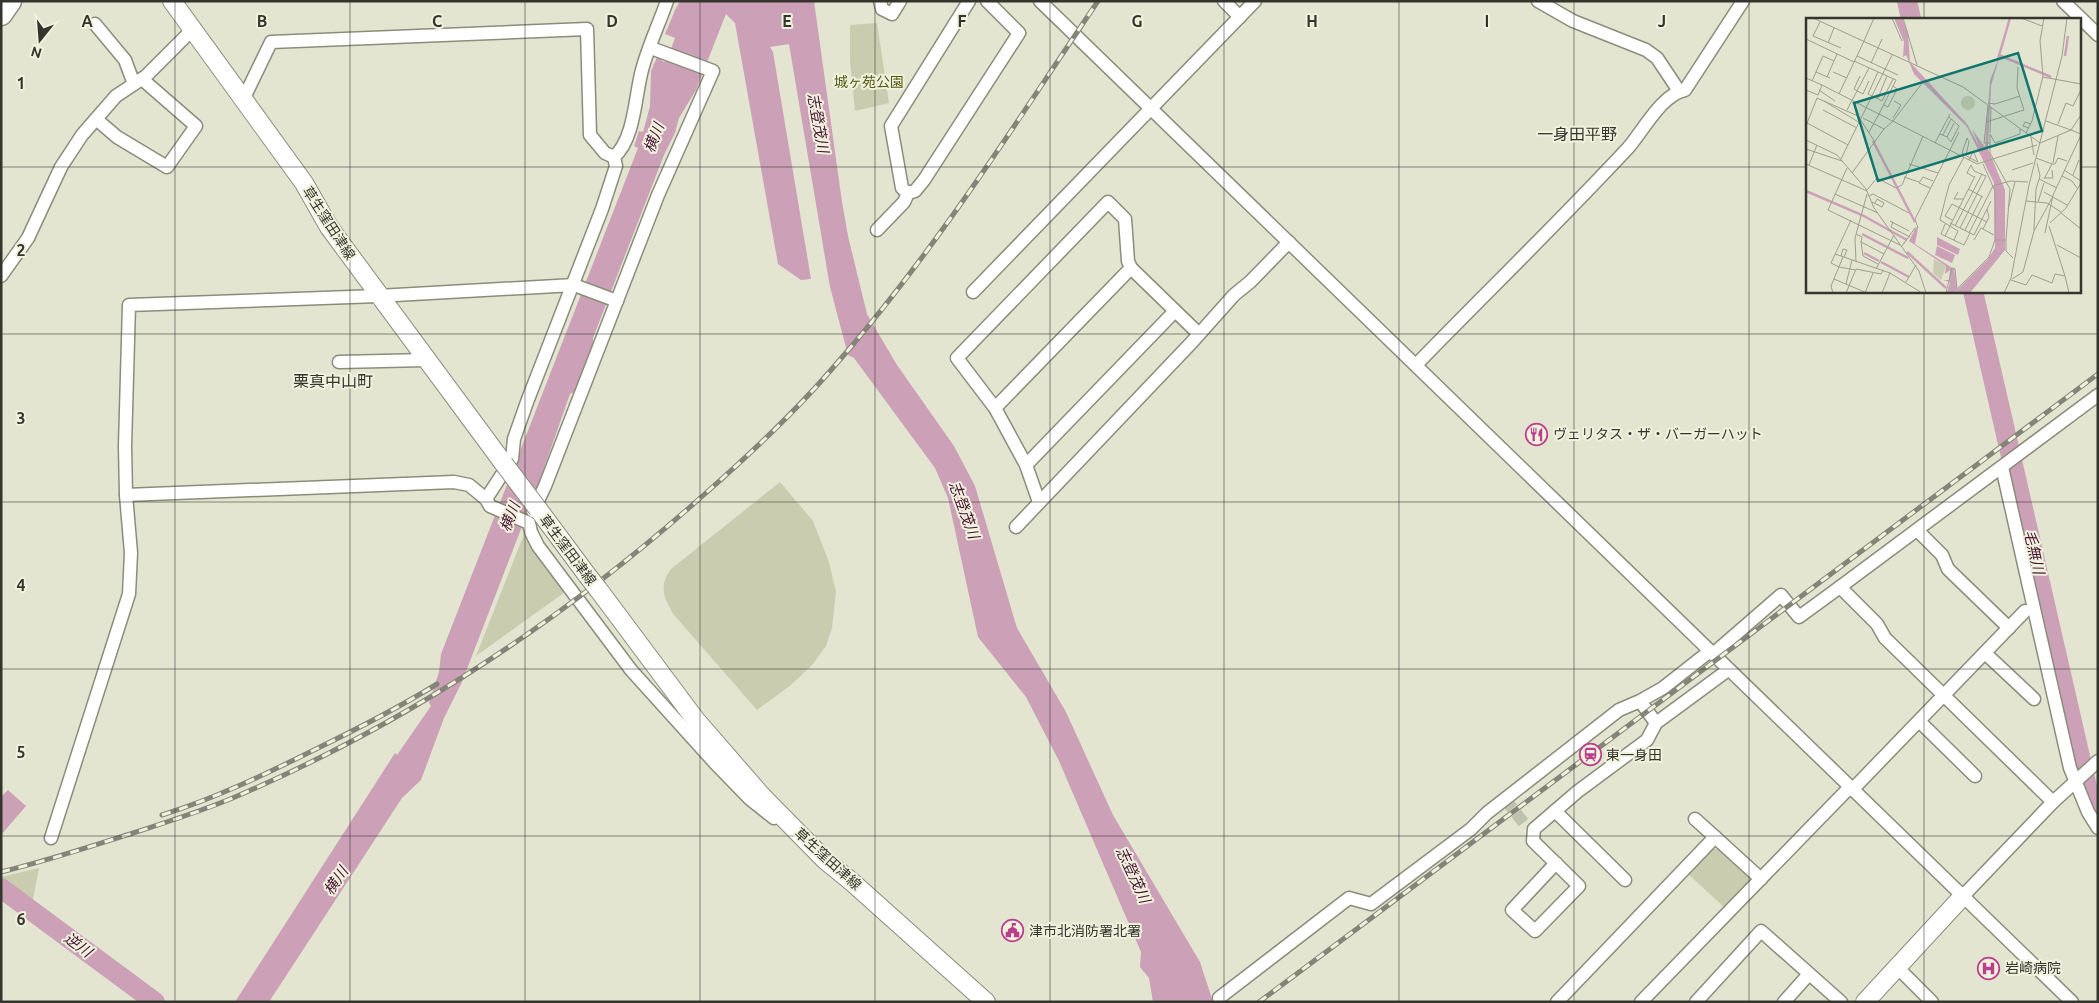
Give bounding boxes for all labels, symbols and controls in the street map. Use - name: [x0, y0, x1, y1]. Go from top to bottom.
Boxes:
- text: A: [81, 12, 93, 30]
- text: B: [257, 12, 267, 30]
- text: C: [432, 12, 442, 30]
- text: D: [606, 12, 618, 30]
- text: E: [782, 12, 792, 30]
- text: F: [958, 12, 967, 30]
- text: G: [1131, 12, 1143, 30]
- text: H: [1306, 12, 1318, 30]
- text: I: [1485, 12, 1489, 30]
- text: J: [1658, 12, 1666, 30]
- north arrow: [15, 15, 65, 65]
- inset map: [1806, 18, 2082, 292]
- text: N: [29, 43, 44, 62]
- text: 1: [16, 74, 26, 92]
- park label: 城ヶ苑公園: [834, 74, 904, 90]
- water label: 志登茂川: [805, 92, 832, 156]
- water label: 横川: [640, 119, 668, 155]
- district label: 一身田平野: [1537, 125, 1617, 143]
- street label: 草生窪田津線: [299, 183, 359, 263]
- text: 2: [16, 241, 26, 259]
- district label: 栗真中山町: [293, 372, 373, 390]
- text: 3: [16, 409, 26, 427]
- restaurant icon: ヴェリタス・ザ・バーガーハット: [1525, 422, 1549, 446]
- place label: ヴェリタス・ザ・バーガーハット: [1553, 426, 1763, 442]
- water label: 志登茂川: [946, 479, 983, 543]
- water label: 横川: [496, 498, 524, 534]
- street label: 草生窪田津線: [536, 512, 600, 588]
- water label: 毛無川: [2021, 528, 2048, 578]
- text: 4: [16, 576, 26, 594]
- text: 5: [16, 743, 26, 761]
- station icon: 東一身田: [1578, 743, 1602, 767]
- place label: 東一身田: [1606, 747, 1662, 763]
- street label: 草生窪田津線: [791, 825, 865, 893]
- water label: 志登茂川: [1113, 844, 1155, 907]
- water label: 横川: [320, 862, 352, 898]
- text: 6: [16, 910, 26, 928]
- public building icon: 津市北消防署北署: [1001, 919, 1025, 943]
- place label: 津市北消防署北署: [1029, 923, 1141, 939]
- water label: 逆川: [61, 929, 97, 961]
- hospital icon: 岩崎病院: [1977, 956, 2001, 980]
- place label: 岩崎病院: [2005, 960, 2061, 976]

